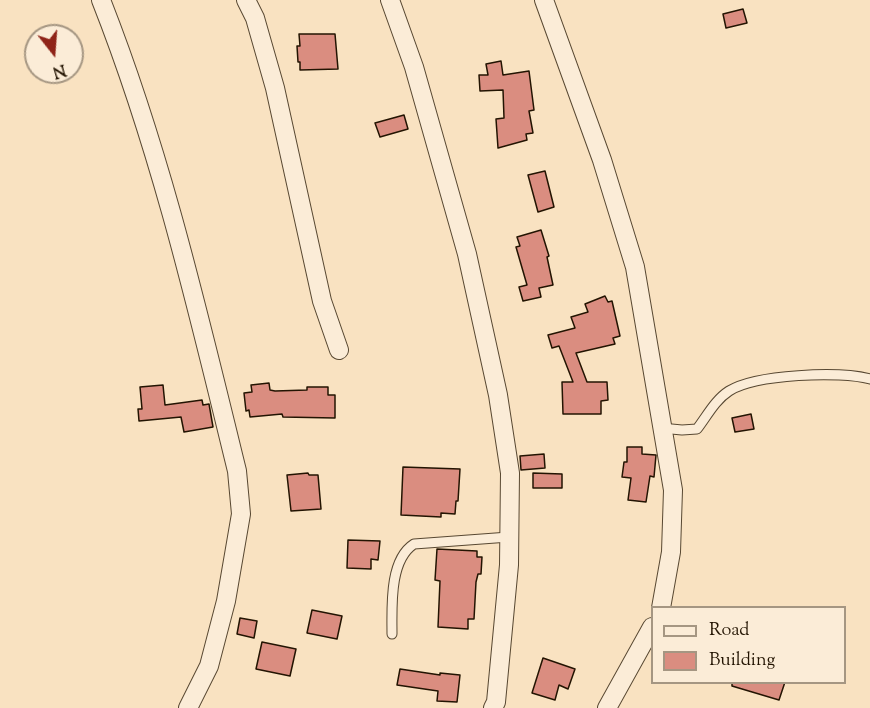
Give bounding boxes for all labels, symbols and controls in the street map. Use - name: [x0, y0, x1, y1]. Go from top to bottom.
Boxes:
- north arrow: [24, 24, 84, 84]
- text: N: [49, 57, 68, 83]
- legend: [651, 606, 846, 684]
- text: Road: [709, 618, 749, 644]
- text: Building: [709, 648, 775, 674]

